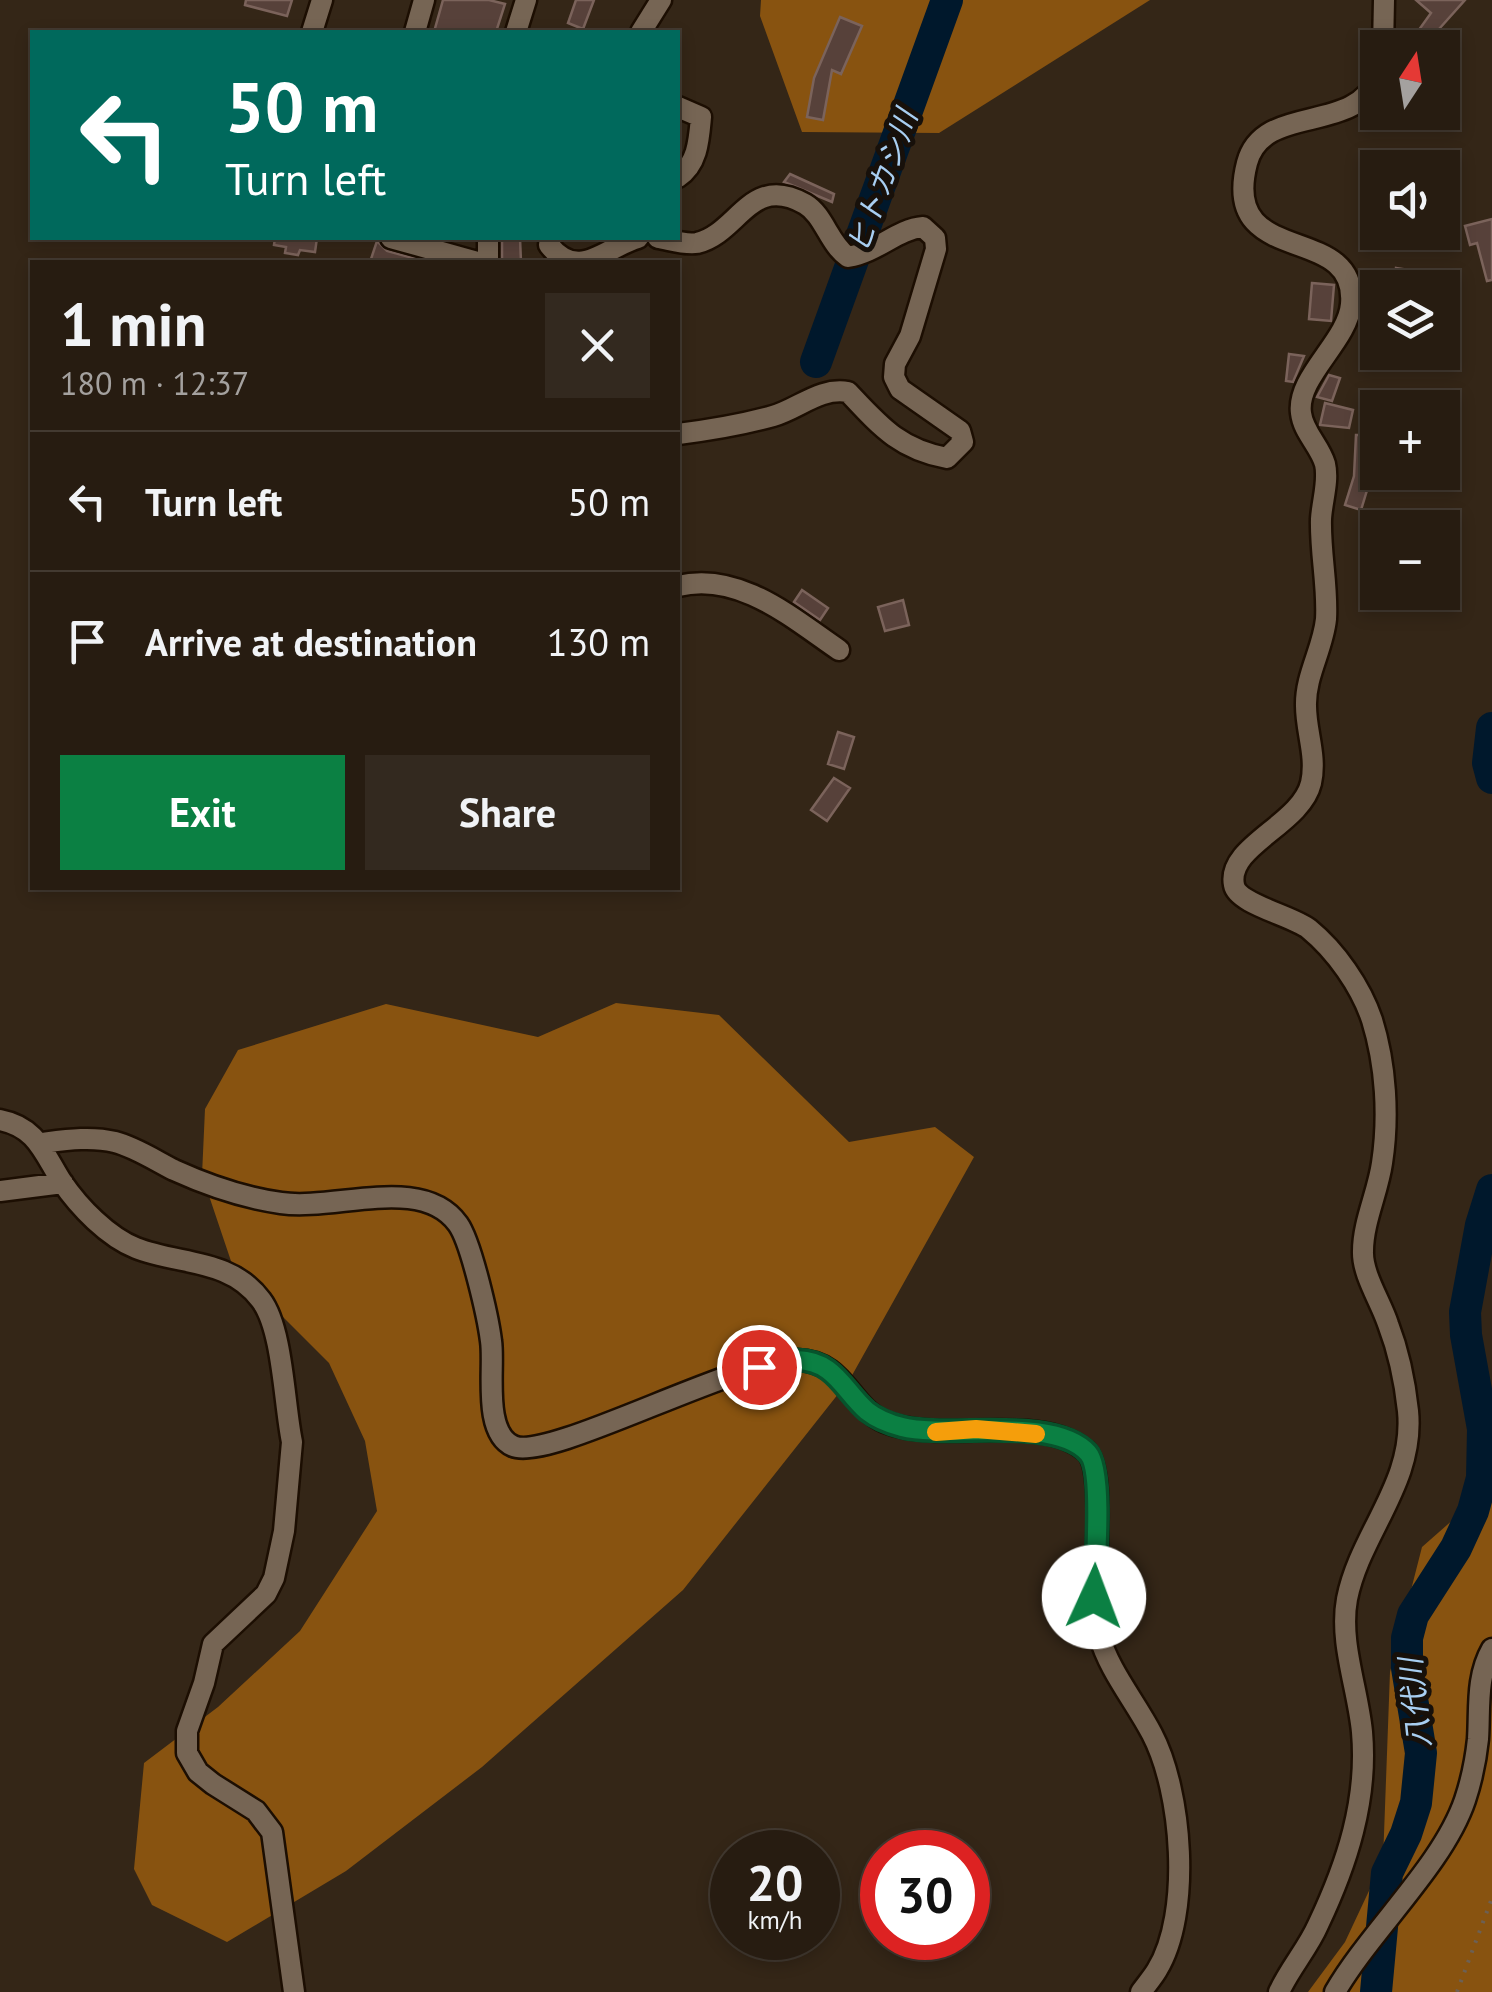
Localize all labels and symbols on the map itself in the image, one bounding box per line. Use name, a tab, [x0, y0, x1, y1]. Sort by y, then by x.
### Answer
north arrow	[1360, 30, 1460, 130]
water label: ヒトカシ川	[837, 101, 926, 258]
pin	[717, 1325, 802, 1410]
position arrow	[1042, 1545, 1146, 1649]
water label: 八代川	[1390, 1653, 1438, 1750]
speed limit sign: 30	[860, 1830, 990, 1960]

